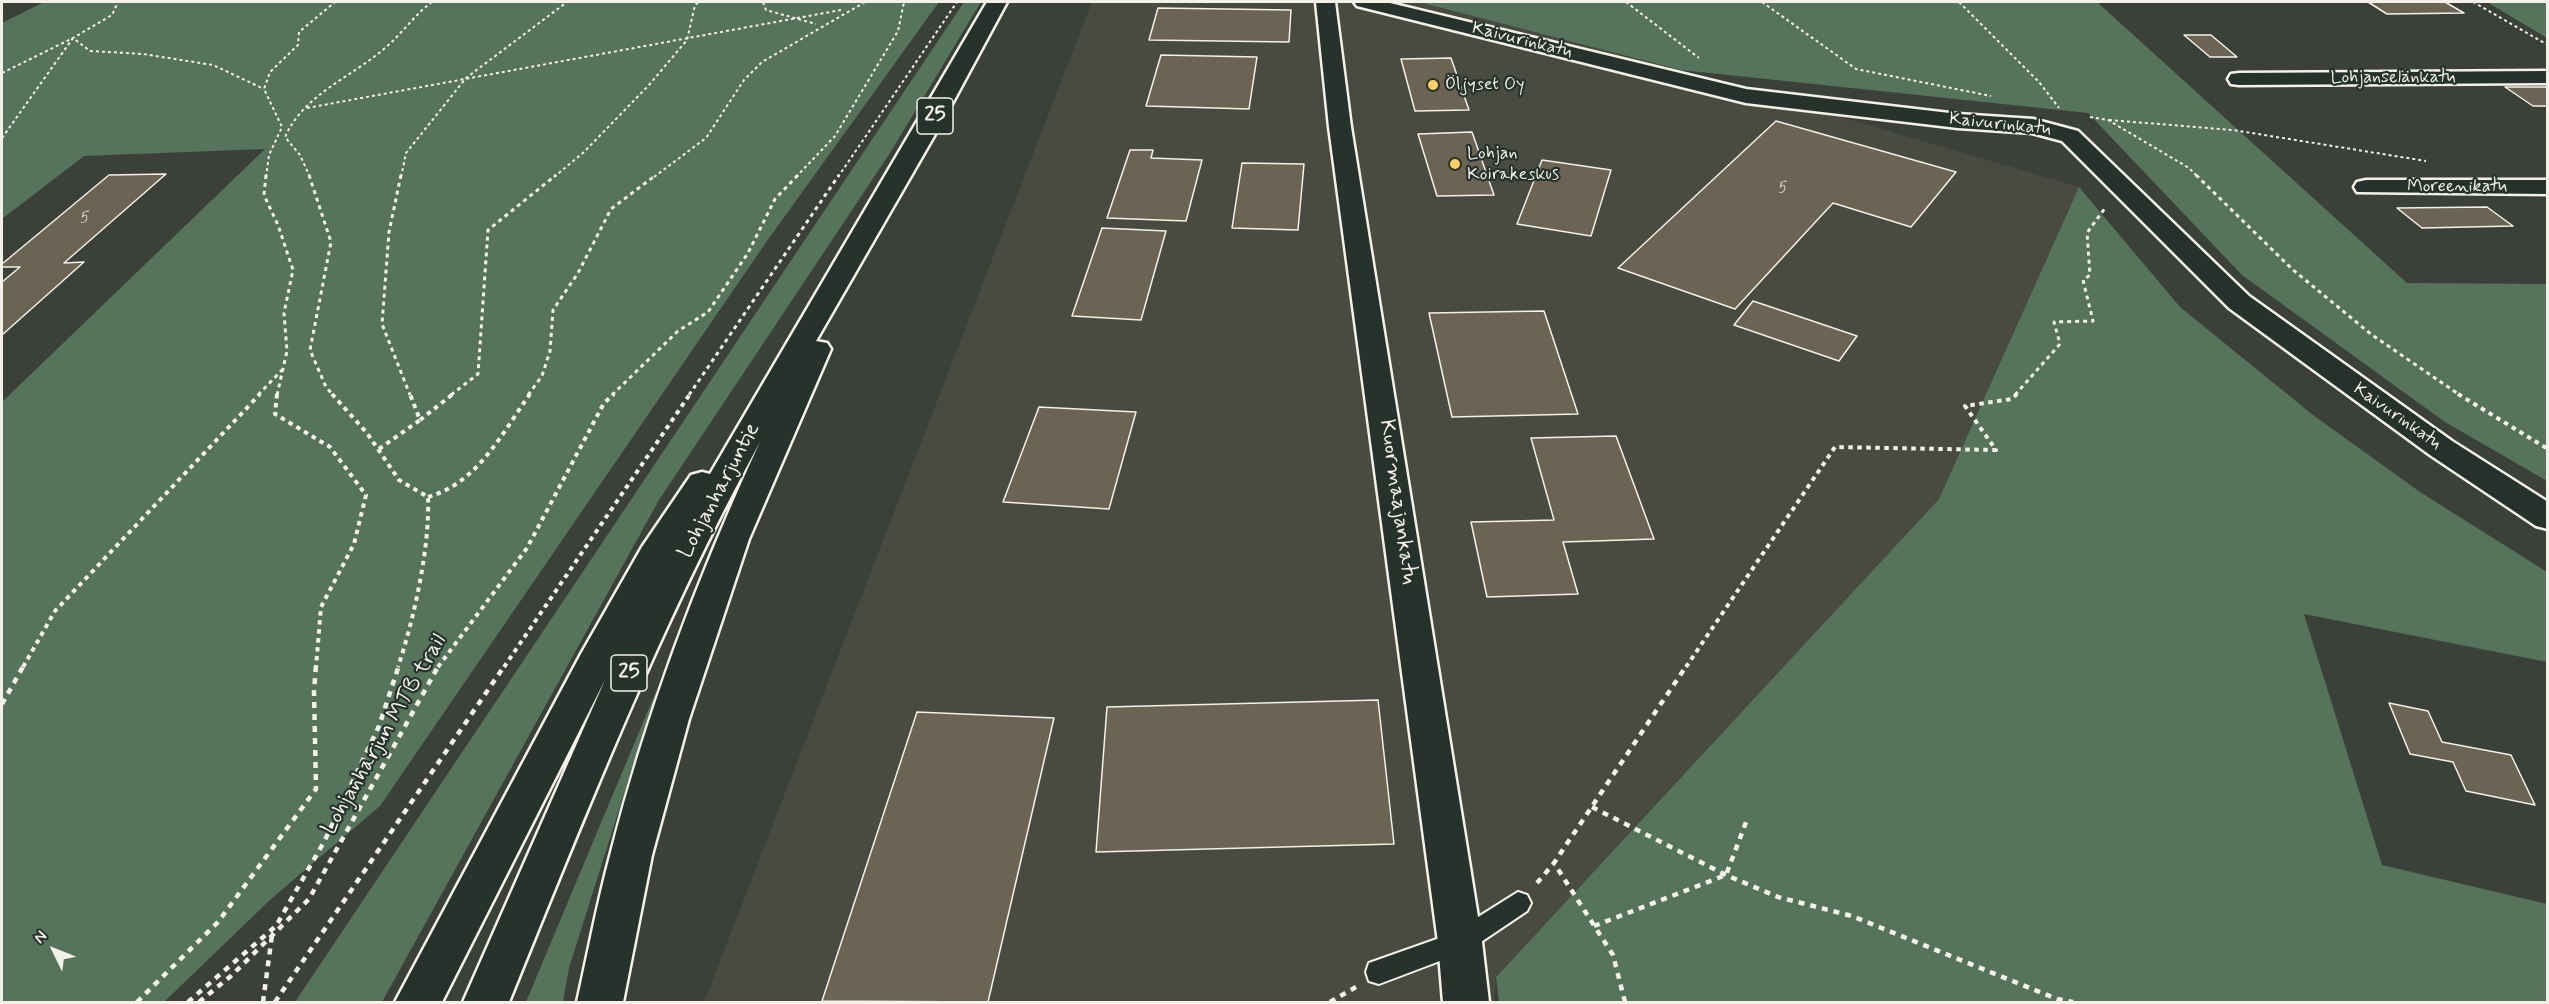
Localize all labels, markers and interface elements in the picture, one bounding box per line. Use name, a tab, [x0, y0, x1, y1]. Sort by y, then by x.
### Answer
street label: Kaivurinkatu	[1470, 18, 1574, 64]
street label: Lohjanselänkatu	[2330, 67, 2456, 89]
place label: Öljyset Oy	[1445, 74, 1525, 96]
marker: Öljyset Oy	[1426, 78, 1440, 92]
road number: 25	[917, 98, 953, 134]
street label: Kaivurinkatu	[1948, 109, 2052, 141]
place label: Lohjan Koirakeskus	[1467, 143, 1559, 186]
marker: Lohjan Koirakeskus	[1448, 157, 1462, 171]
street label: Moreenikatu	[2407, 176, 2507, 198]
house number: 5	[1778, 179, 1788, 199]
house number: 5	[80, 209, 90, 229]
street label: Kaivurinkatu	[2349, 379, 2445, 455]
street label: Kuormaajankatu	[1372, 418, 1422, 586]
street label: Lohjanharjuntie	[673, 419, 767, 563]
street label: Lohjanharjun MTB trail	[317, 630, 453, 840]
road number: 25	[611, 655, 647, 691]
north arrow	[24, 920, 84, 980]
text: N	[29, 926, 52, 948]

